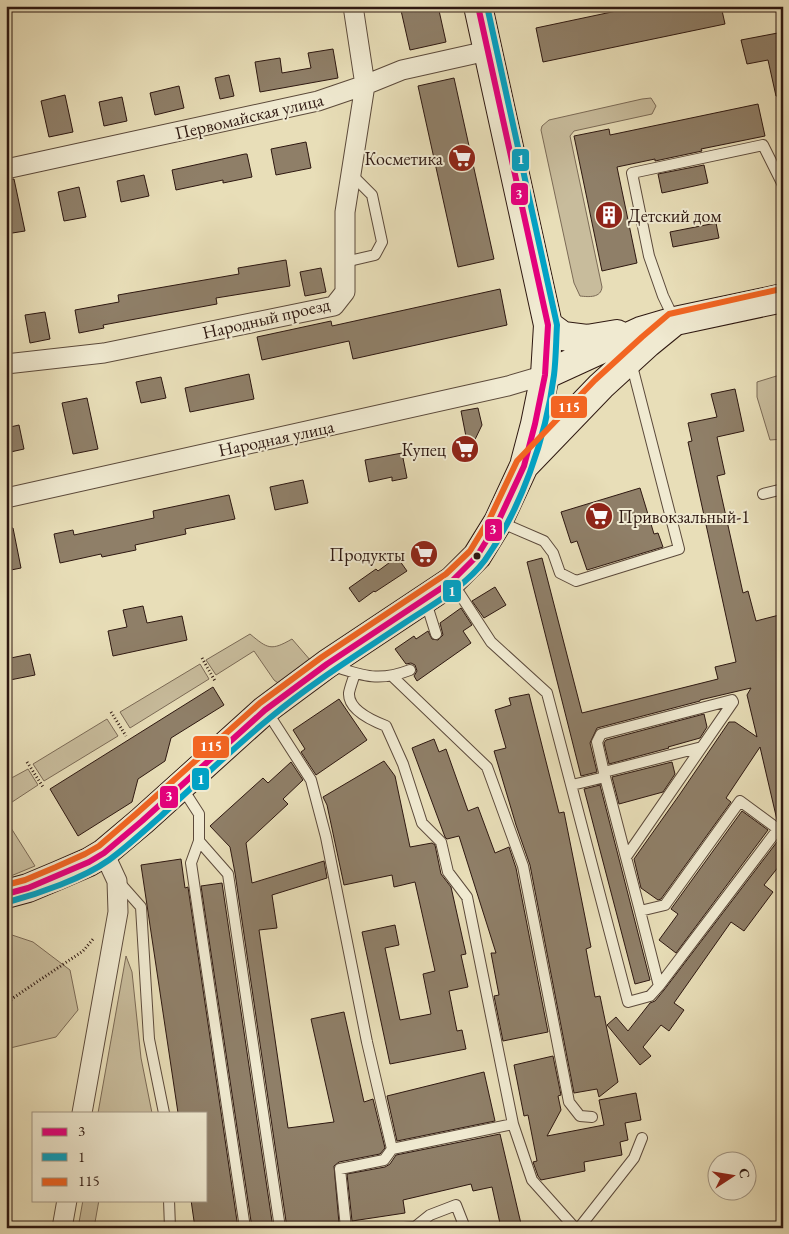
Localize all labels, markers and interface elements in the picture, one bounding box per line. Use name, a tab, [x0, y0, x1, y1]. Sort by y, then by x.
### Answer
street label: Первомайская улица	[172, 88, 326, 144]
supermarket icon: Косметика	[447, 143, 477, 173]
place label: Косметика	[365, 147, 444, 170]
line badge: 1	[511, 148, 530, 172]
text: 1	[517, 150, 525, 168]
line badge: 3	[510, 182, 529, 206]
text: 3	[515, 185, 523, 203]
building icon: Детский дом	[594, 200, 624, 230]
place label: Детский дом	[628, 204, 722, 227]
street label: Народный проезд	[200, 292, 332, 344]
line badge: 115	[550, 395, 588, 419]
text: 115	[558, 398, 580, 416]
street label: Народная улица	[216, 414, 337, 462]
supermarket icon: Купец	[450, 434, 480, 464]
place label: Купец	[402, 438, 447, 461]
supermarket icon: Привокзальный-1	[584, 501, 614, 531]
place label: Привокзальный-1	[618, 505, 750, 528]
line badge: 3	[484, 518, 503, 542]
text: 3	[489, 520, 497, 538]
supermarket icon: Продукты	[409, 539, 439, 569]
place label: Продукты	[329, 543, 405, 566]
unlabelled marker	[472, 551, 482, 561]
line badge: 1	[442, 579, 462, 603]
text: 1	[448, 582, 456, 600]
line badge: 115	[192, 735, 230, 759]
text: 115	[200, 737, 222, 755]
line badge: 1	[191, 767, 210, 791]
text: 1	[197, 770, 205, 788]
line badge: 3	[159, 785, 179, 809]
text: 3	[165, 787, 173, 805]
legend	[32, 1112, 208, 1202]
text: 3	[78, 1121, 85, 1140]
text: 1	[78, 1147, 85, 1166]
north arrow	[706, 1152, 756, 1202]
text: С	[735, 1167, 755, 1180]
text: 115	[78, 1171, 100, 1190]

